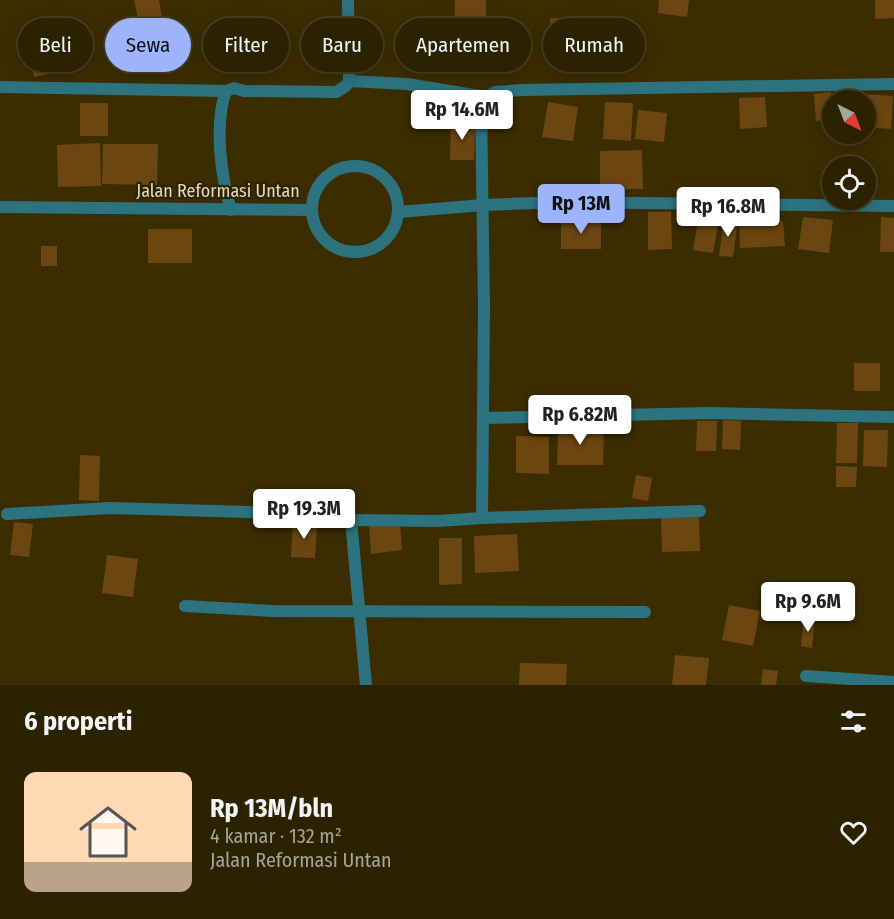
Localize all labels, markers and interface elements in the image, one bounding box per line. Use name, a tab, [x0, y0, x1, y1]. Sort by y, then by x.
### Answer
chip: Beli	[18, 18, 93, 72]
chip: Sewa	[105, 18, 191, 72]
chip: Filter	[203, 18, 289, 72]
chip: Baru	[301, 18, 383, 72]
chip: Apartemen	[395, 18, 531, 72]
chip: Rumah	[543, 18, 645, 72]
pin: Rp 14.6M	[400, 90, 524, 141]
north arrow	[822, 90, 876, 144]
map controls	[822, 90, 876, 210]
text: Rp 14.6M	[425, 97, 499, 121]
button: locate	[822, 156, 876, 210]
street label: Jalan Reformasi Untan	[136, 180, 300, 202]
pin: Rp 13M	[532, 184, 630, 235]
pin: Rp 16.8M	[666, 187, 790, 238]
text: Rp 13M	[552, 191, 610, 215]
text: Rp 16.8M	[691, 194, 765, 218]
pin: Rp 6.82M	[518, 395, 642, 446]
text: Rp 6.82M	[542, 402, 618, 426]
pin: Rp 19.3M	[242, 489, 366, 540]
text: Rp 19.3M	[267, 496, 341, 520]
pin: Rp 9.6M	[753, 582, 863, 633]
text: Rp 9.6M	[775, 589, 841, 613]
icon: filters	[837, 705, 870, 738]
text: 6 properti	[24, 706, 133, 737]
text: Rp 13M/bln	[210, 793, 333, 824]
icon: home	[72, 796, 144, 868]
icon: heart	[837, 816, 870, 849]
text: 4 kamar · 132 m²	[210, 824, 342, 848]
text: Jalan Reformasi Untan	[210, 848, 392, 872]

